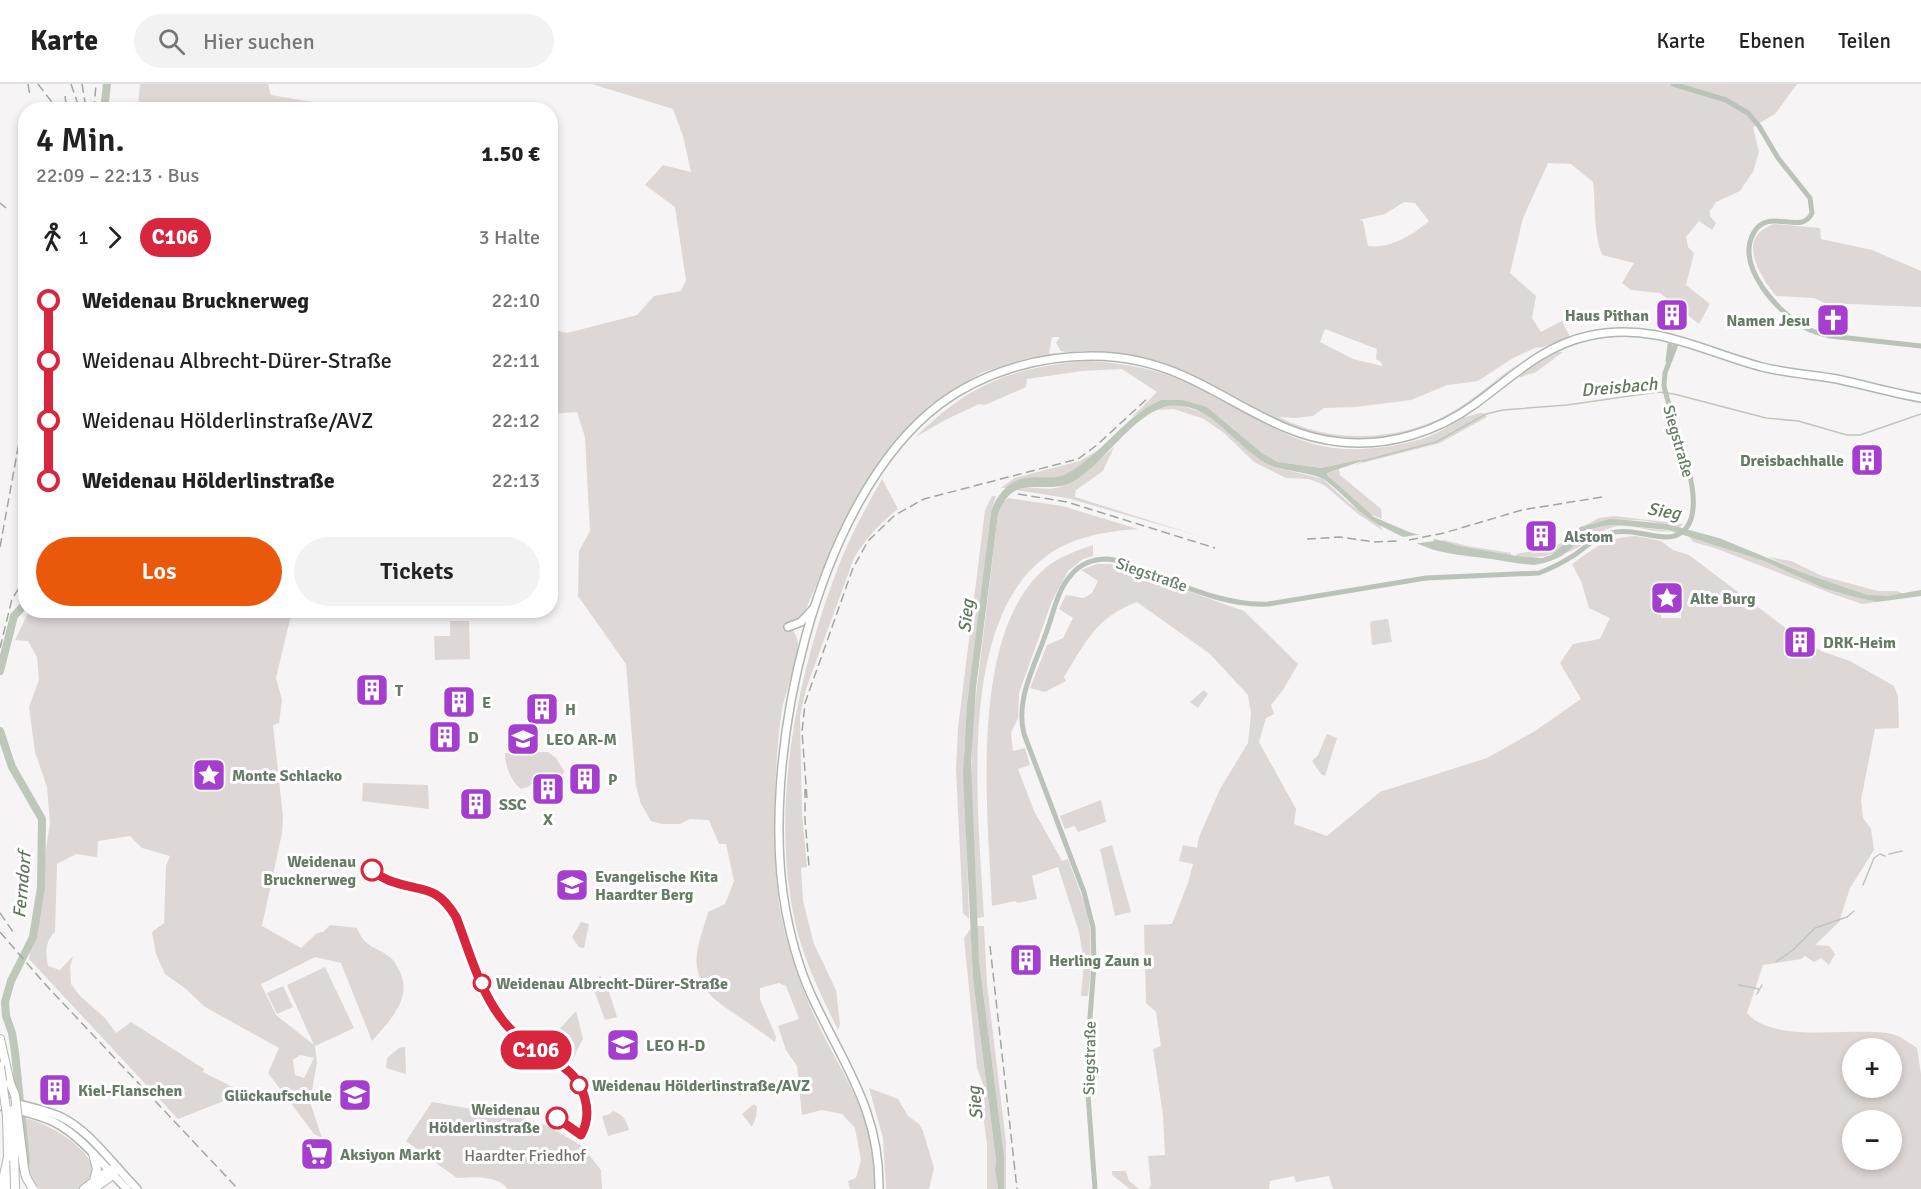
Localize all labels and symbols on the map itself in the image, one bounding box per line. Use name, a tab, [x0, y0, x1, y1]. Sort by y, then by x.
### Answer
building icon: Haus Pithan	[1654, 297, 1690, 333]
church icon: Namen Jesu	[1815, 302, 1851, 338]
place label: Haus Pithan	[1565, 306, 1649, 326]
place label: Namen Jesu	[1726, 311, 1810, 331]
water label: Dreisbach	[1580, 373, 1659, 401]
street label: Siegstraße	[1658, 403, 1698, 480]
building icon: Dreisbachhalle	[1849, 442, 1885, 478]
place label: Dreisbachhalle	[1740, 451, 1844, 471]
water label: Sieg	[1646, 498, 1684, 525]
building icon: Alstom	[1523, 518, 1559, 554]
place label: Alstom	[1564, 527, 1613, 547]
street label: Siegstraße	[1113, 553, 1190, 596]
place icon: Alte Burg	[1649, 580, 1685, 616]
place label: Alte Burg	[1690, 589, 1756, 609]
water label: Sieg	[953, 597, 979, 634]
building icon: DRK-Heim	[1782, 624, 1818, 660]
place label: DRK-Heim	[1823, 633, 1896, 653]
building icon: T	[354, 672, 390, 708]
place label: T	[395, 681, 404, 701]
building icon: E	[441, 684, 477, 720]
building icon: H	[524, 691, 560, 727]
place label: E	[482, 693, 491, 713]
place label: H	[565, 700, 576, 720]
building icon: D	[427, 719, 463, 755]
school or university icon: LEO AR-M	[505, 721, 541, 757]
place label: D	[468, 728, 479, 748]
place label: LEO AR-M	[546, 730, 617, 750]
place icon: Monte Schlacko	[191, 757, 227, 793]
building icon: P	[567, 761, 603, 797]
place label: Monte Schlacko	[232, 766, 342, 786]
place label: P	[608, 770, 617, 790]
building icon: X	[530, 771, 566, 807]
building icon: SSC	[458, 786, 494, 822]
place label: SSC	[499, 795, 527, 815]
place label: X	[543, 810, 553, 830]
water label: Ferndorf	[8, 847, 36, 919]
place label: Weidenau Brucknerweg	[263, 852, 356, 890]
marker: Weidenau Brucknerweg	[361, 859, 383, 881]
school or university icon: Evangelische Kita Haardter Berg	[554, 867, 590, 903]
place label: Evangelische Kita Haardter Berg	[595, 867, 718, 905]
building icon: Herling Zaun u	[1008, 942, 1044, 978]
place label: Herling Zaun u	[1049, 951, 1152, 971]
marker: Weidenau Albrecht-Dürer-Straße	[473, 974, 491, 992]
place label: Weidenau Albrecht-Dürer-Straße	[496, 974, 728, 994]
street label: Siegstraße	[1079, 1021, 1101, 1095]
school or university icon: LEO H-D	[605, 1027, 641, 1063]
line badge: C106	[494, 1030, 578, 1070]
place label: LEO H-D	[646, 1036, 706, 1056]
building icon: Kiel-Flanschen	[37, 1072, 73, 1108]
marker: Weidenau Hölderlinstraße/AVZ	[570, 1076, 588, 1094]
place label: Weidenau Hölderlinstraße/AVZ	[592, 1076, 810, 1096]
school or university icon: Glückaufschule	[337, 1077, 373, 1113]
place label: Kiel-Flanschen	[78, 1081, 182, 1101]
water label: Sieg	[962, 1084, 988, 1121]
place label: Glückaufschule	[224, 1086, 332, 1106]
place label: Weidenau Hölderlinstraße	[429, 1100, 540, 1138]
marker: Weidenau Hölderlinstraße	[546, 1107, 568, 1129]
supermarket icon: Aksiyon Markt	[299, 1136, 335, 1172]
place label: Aksiyon Markt	[340, 1145, 441, 1165]
park label: Haardter Friedhof	[464, 1146, 586, 1166]

